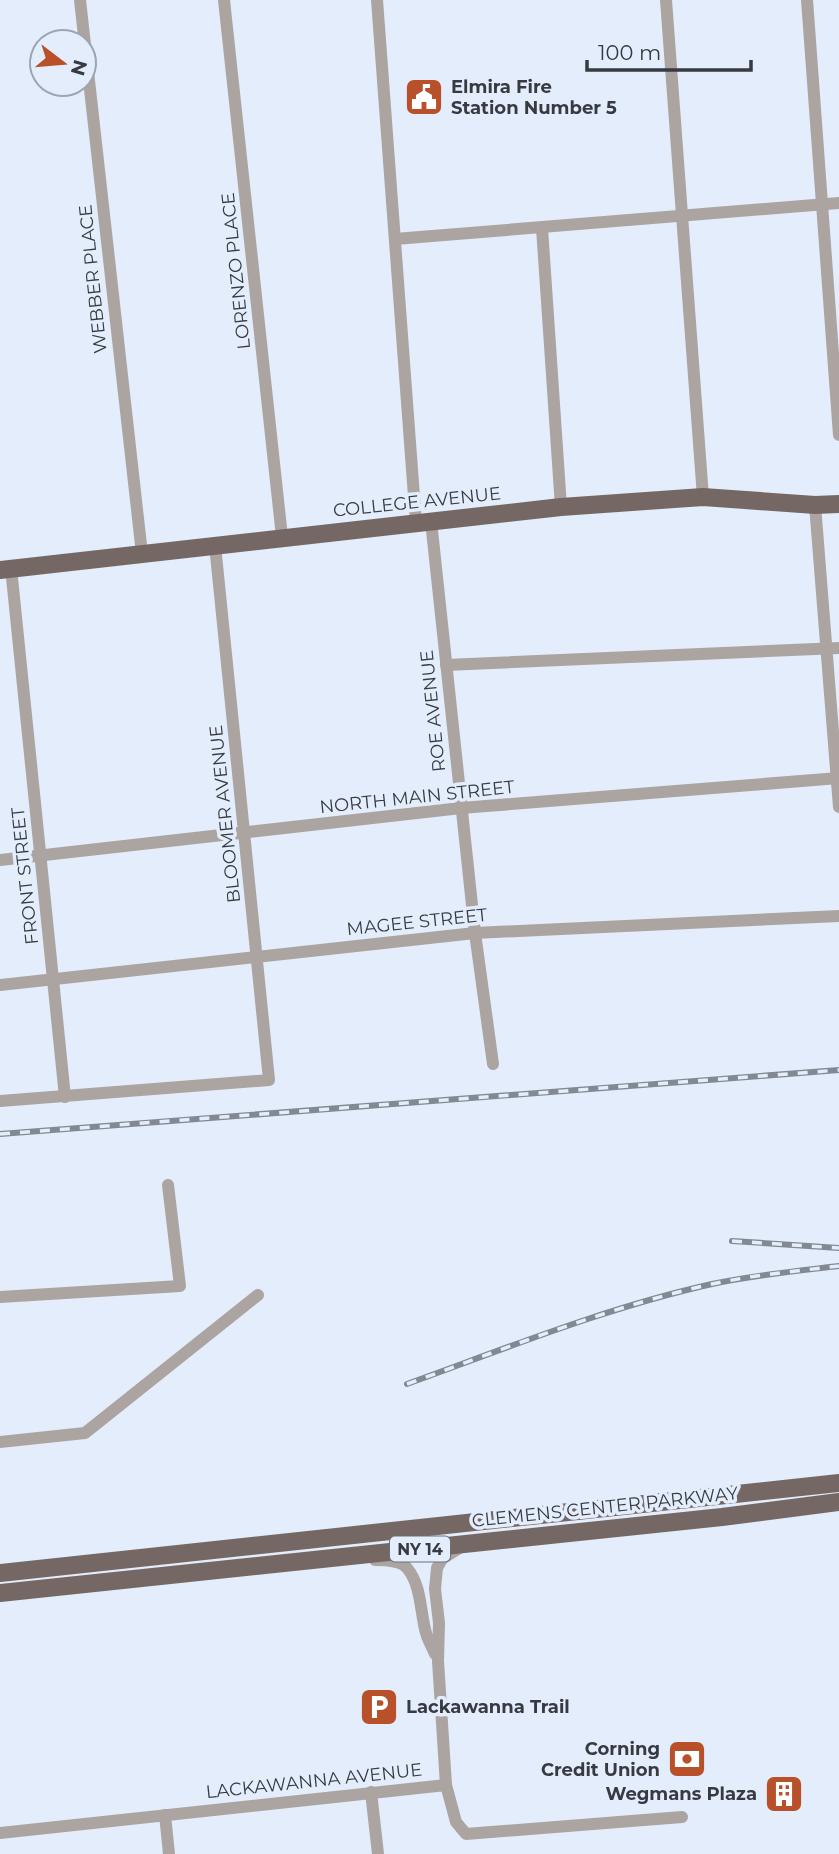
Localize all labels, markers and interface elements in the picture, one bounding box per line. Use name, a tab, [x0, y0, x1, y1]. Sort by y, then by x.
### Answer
north arrow	[28, 28, 98, 98]
scale bar	[587, 28, 752, 72]
text: 100 m	[598, 40, 661, 65]
text: N	[66, 57, 92, 78]
public building icon: Elmira Fire Station Number 5	[403, 76, 445, 118]
place label: Elmira Fire Station Number 5	[451, 76, 617, 119]
street label: LORENZO PLACE	[217, 192, 255, 350]
street label: WEBBER PLACE	[74, 203, 112, 355]
street label: COLLEGE AVENUE	[332, 482, 502, 522]
street label: ROE AVENUE	[416, 649, 450, 773]
street label: BLOOMER AVENUE	[205, 724, 245, 904]
street label: NORTH MAIN STREET	[318, 776, 516, 818]
street label: FRONT STREET	[7, 806, 43, 946]
street label: MAGEE STREET	[346, 904, 489, 940]
street label: CLEMENS CENTER PARKWAY	[471, 1482, 740, 1532]
road number: NY 14	[390, 1536, 450, 1562]
parking icon: Lackawanna Trail	[358, 1686, 400, 1728]
place label: Lackawanna Trail	[406, 1696, 570, 1718]
place label: Corning Credit Union	[541, 1738, 660, 1781]
bank icon: Corning Credit Union	[666, 1738, 708, 1780]
street label: LACKAWANNA AVENUE	[205, 1759, 423, 1803]
building icon: Wegmans Plaza	[763, 1773, 805, 1815]
place label: Wegmans Plaza	[605, 1783, 757, 1805]

